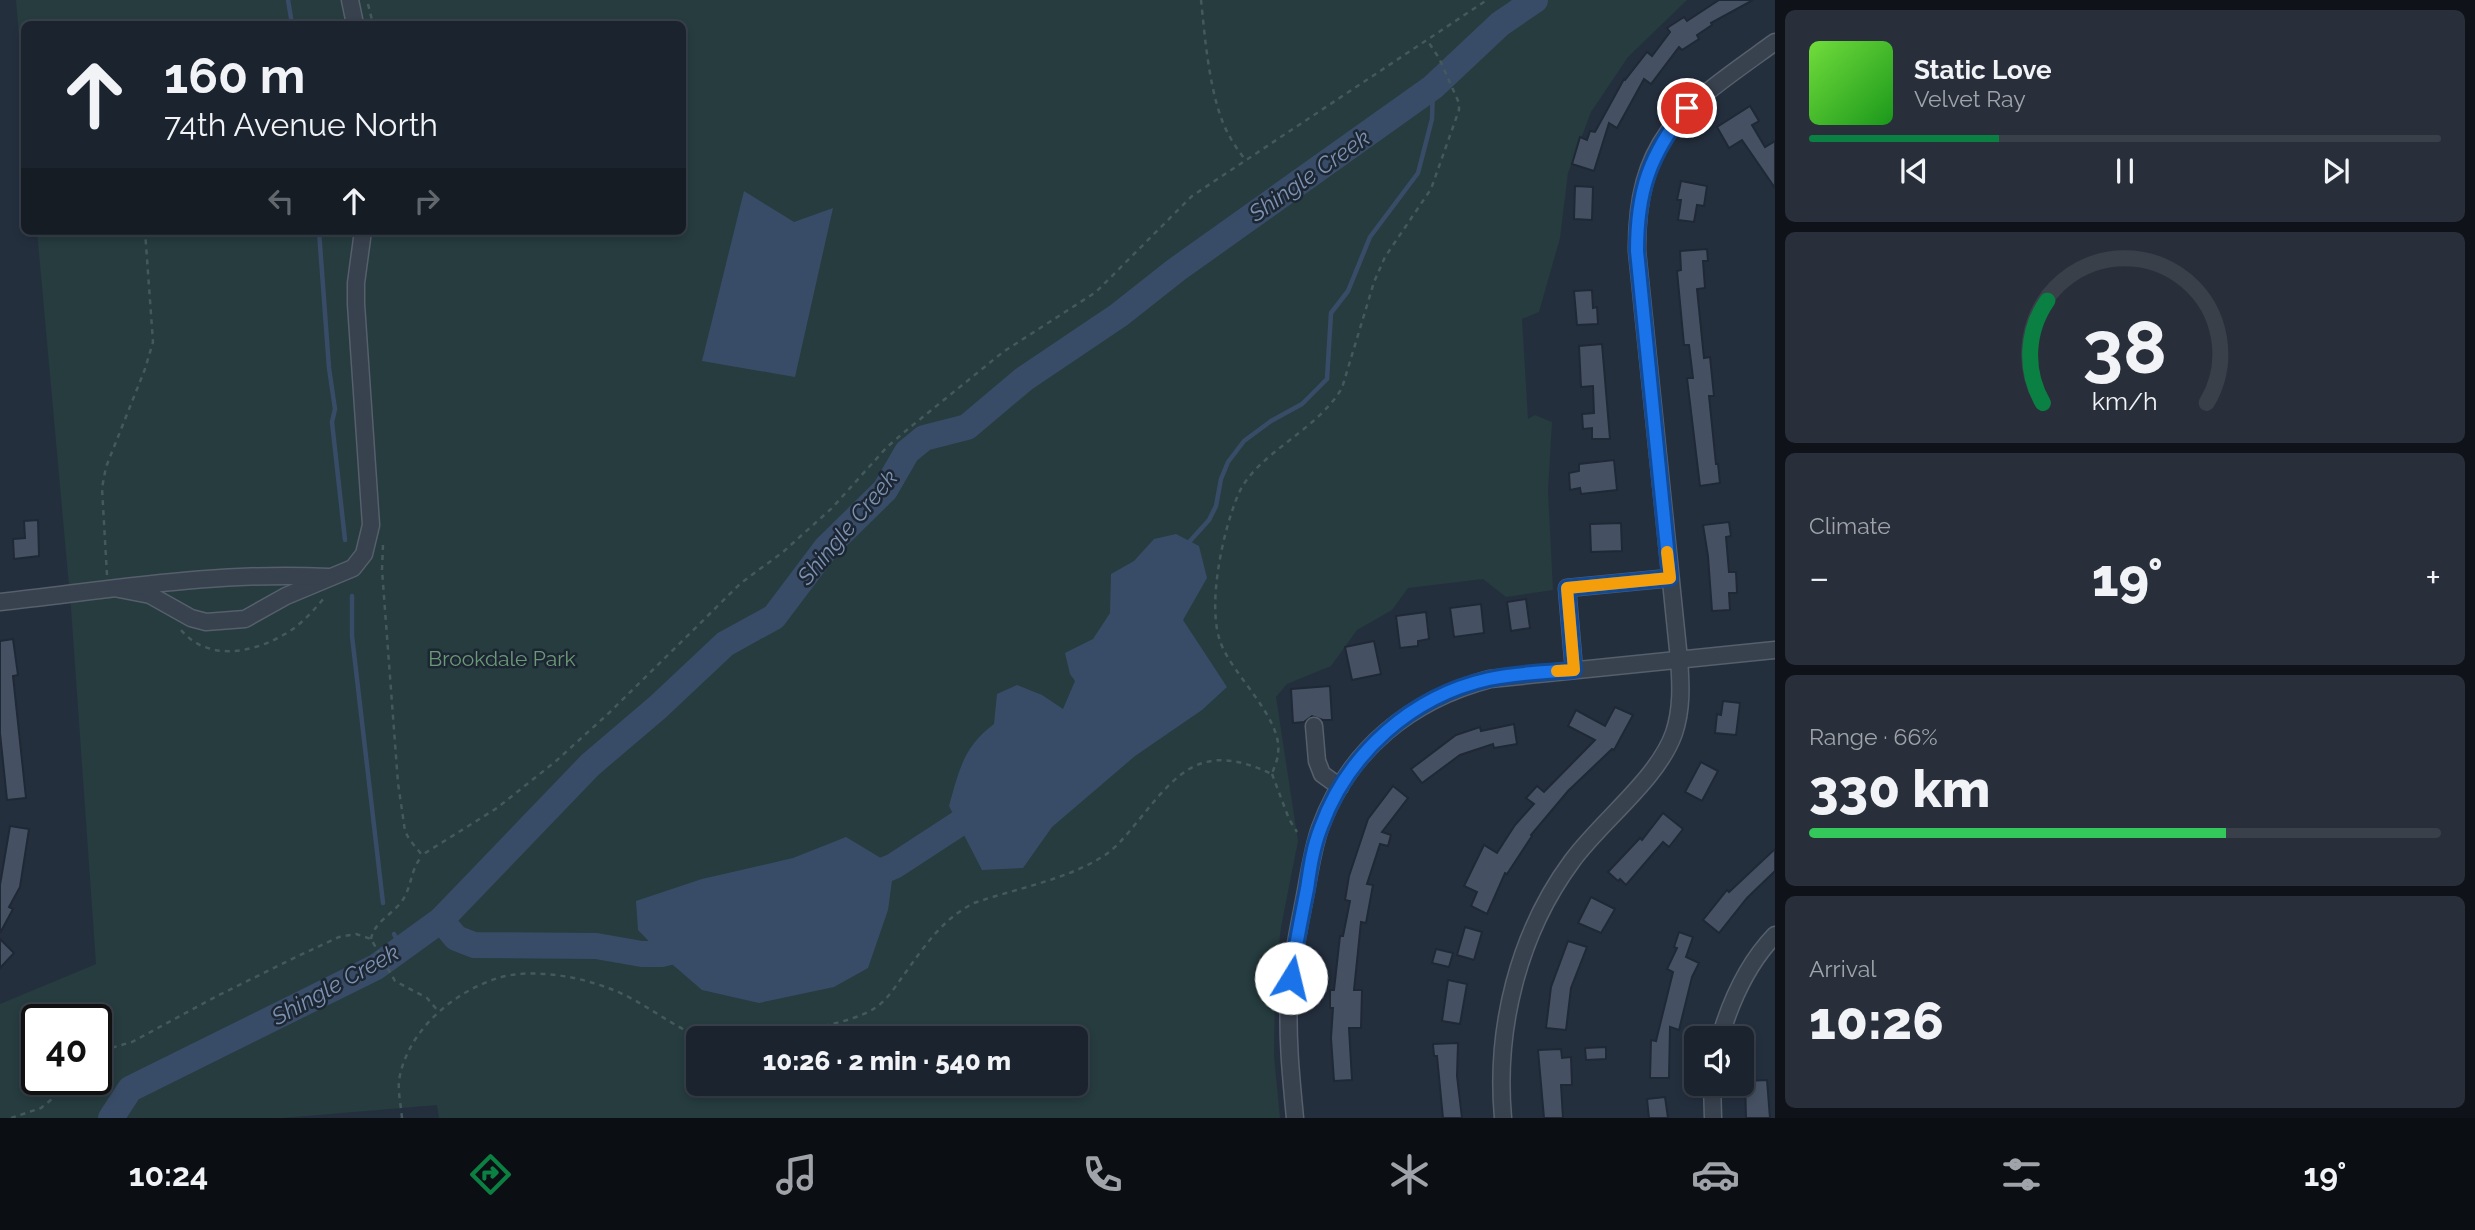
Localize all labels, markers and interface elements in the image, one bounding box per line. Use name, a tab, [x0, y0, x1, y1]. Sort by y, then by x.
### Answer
text: 160 m	[164, 47, 305, 104]
icon: ahead	[49, 49, 140, 140]
text: Static Love	[1914, 55, 2052, 85]
pin	[1657, 78, 1717, 138]
text: Velvet Ray	[1914, 85, 2026, 112]
icon: arrive	[1668, 89, 1706, 127]
text: 74th Avenue North	[164, 106, 438, 143]
water label: Shingle Creek	[1243, 123, 1375, 227]
icon: previous	[1895, 152, 1933, 190]
icon: pause	[2106, 152, 2144, 190]
icon: next	[2317, 152, 2355, 190]
icon: left	[262, 182, 300, 220]
icon: ahead	[335, 182, 373, 220]
icon: right	[408, 182, 446, 220]
text: 38	[2083, 306, 2167, 391]
text: km/h	[2092, 386, 2158, 416]
water label: Shingle Creek	[791, 464, 903, 591]
text: Climate	[1809, 512, 1891, 539]
text: 19°	[2092, 547, 2163, 608]
text: −	[1809, 555, 1829, 600]
text: +	[2425, 555, 2441, 600]
park label: Brookdale Park	[428, 646, 576, 671]
text: Range · 66%	[1809, 723, 1938, 750]
text: 330 km	[1809, 758, 1990, 819]
water label: Shingle Creek	[266, 938, 403, 1031]
position arrow	[1254, 941, 1328, 1015]
text: Arrival	[1809, 955, 1876, 982]
text: 10:26	[1809, 990, 1944, 1051]
speed limit sign: 40	[21, 1004, 112, 1095]
map controls	[1684, 1026, 1754, 1096]
button: sound	[1684, 1026, 1754, 1096]
text: 10:26 · 2 min · 540 m	[763, 1046, 1011, 1076]
icon: directions	[466, 1150, 515, 1199]
icon: music	[772, 1150, 821, 1199]
icon: phone	[1078, 1150, 1127, 1199]
icon: climate	[1385, 1150, 1434, 1199]
icon: car	[1691, 1150, 1740, 1199]
icon: filters	[1997, 1150, 2046, 1199]
text: 10:24	[129, 1156, 208, 1193]
text: 19°	[2303, 1156, 2346, 1193]

